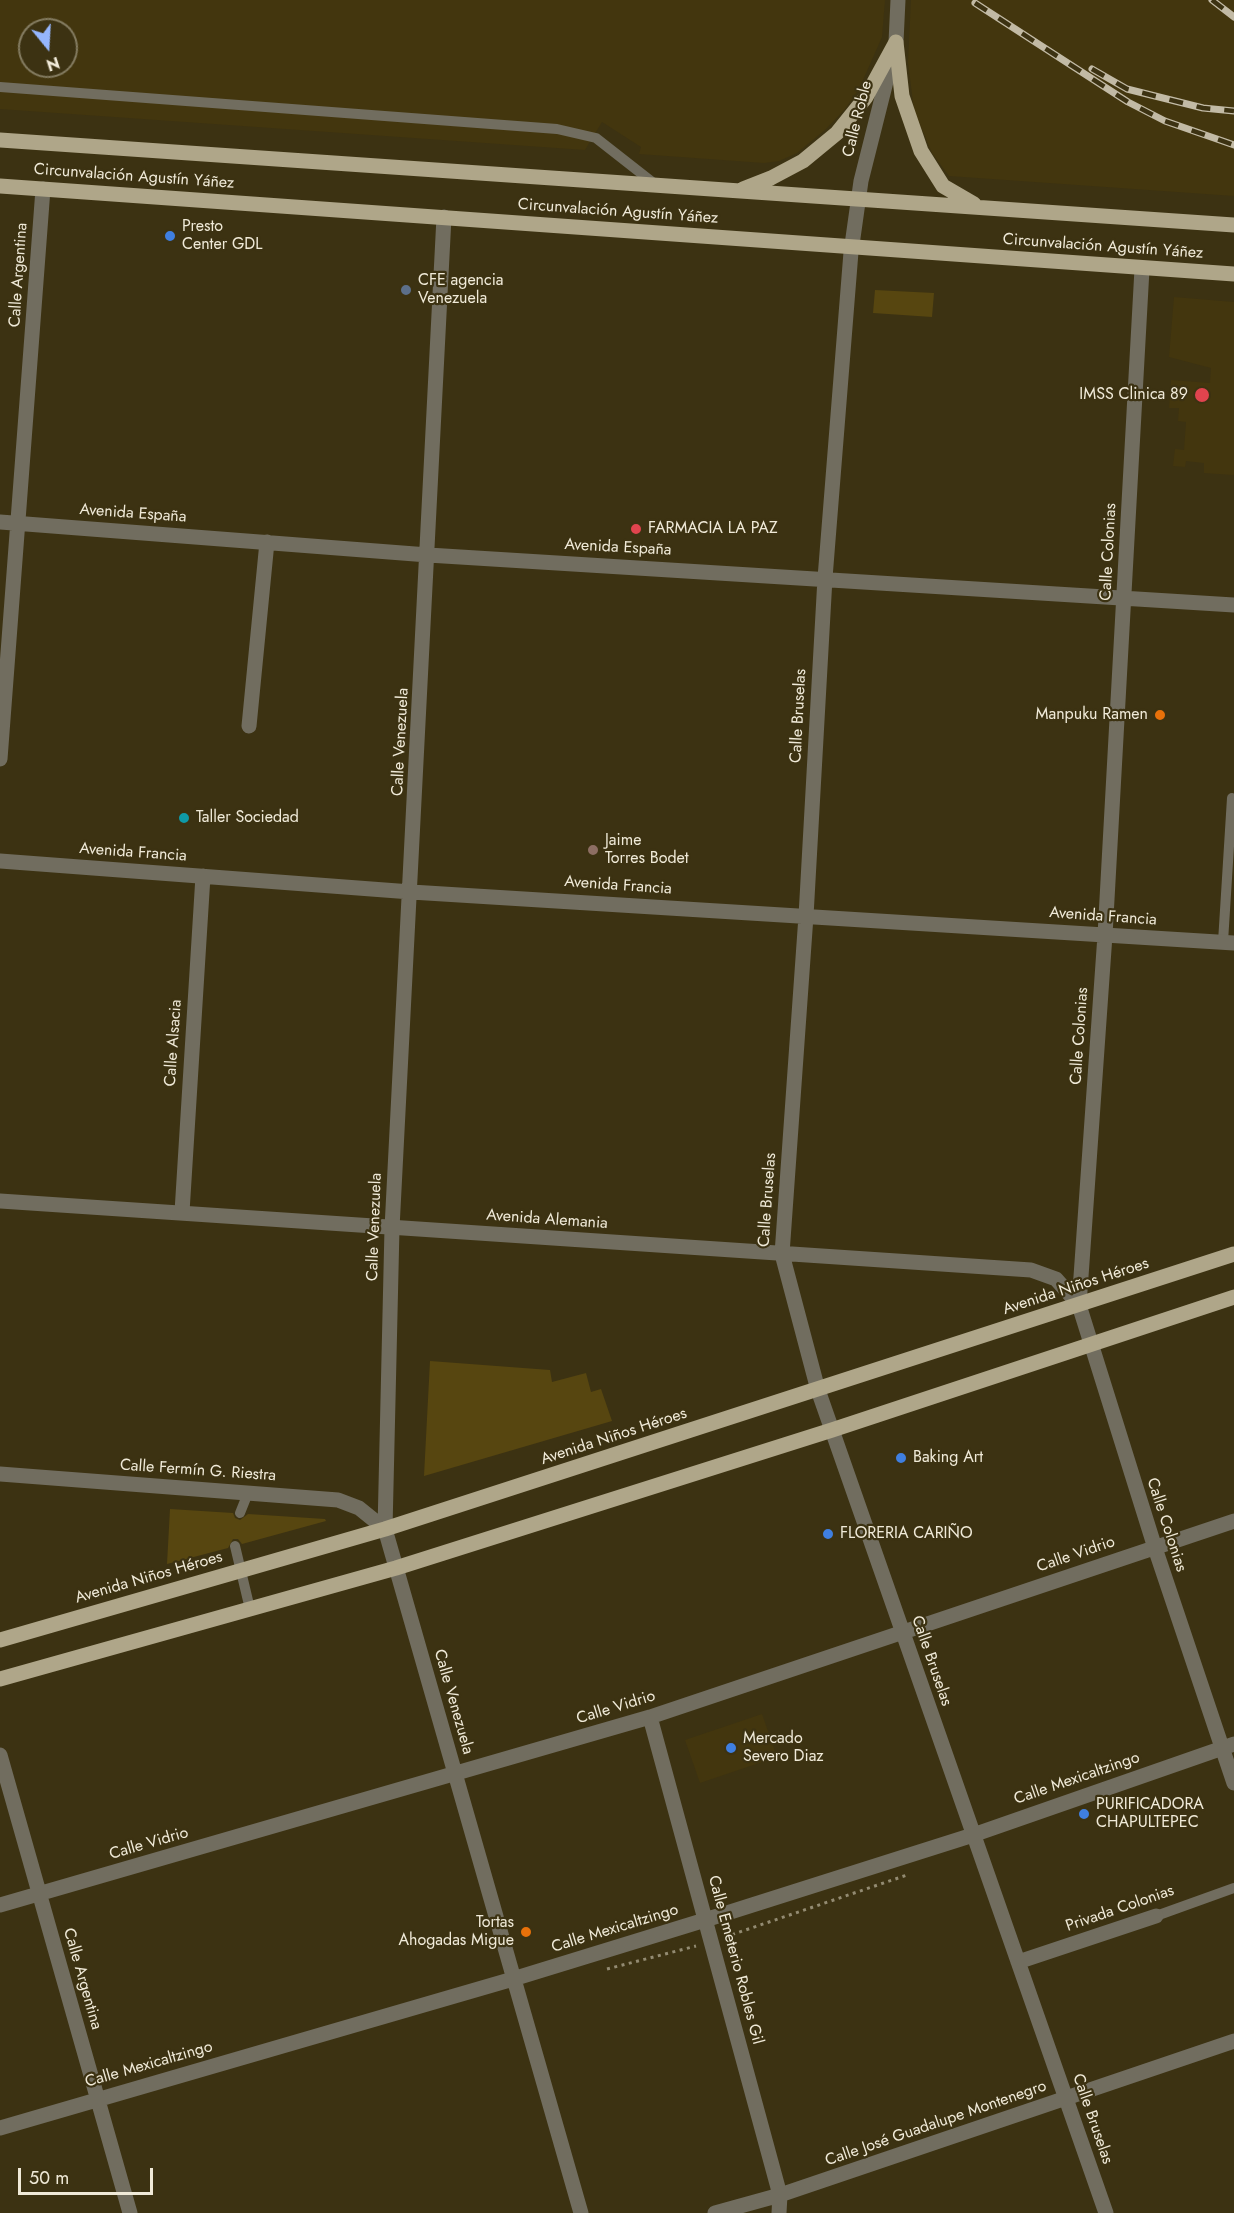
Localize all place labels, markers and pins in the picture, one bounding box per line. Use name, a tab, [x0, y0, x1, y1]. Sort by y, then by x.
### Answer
place label: Presto Center GDL	[182, 217, 262, 255]
marker: Presto Center GDL	[163, 229, 177, 243]
place label: CFE agencia Venezuela	[418, 271, 504, 309]
marker: CFE agencia Venezuela	[399, 283, 413, 297]
place label: IMSS Clinica 89	[1079, 385, 1188, 405]
marker: IMSS Clinica 89	[1193, 386, 1211, 404]
place label: FARMACIA LA PAZ	[648, 519, 778, 539]
marker: FARMACIA LA PAZ	[629, 522, 643, 536]
place label: Manpuku Ramen	[1036, 705, 1148, 725]
marker: Manpuku Ramen	[1153, 708, 1167, 722]
place label: Taller Sociedad	[196, 808, 299, 828]
marker: Taller Sociedad	[177, 811, 191, 825]
place label: Jaime Torres Bodet	[605, 831, 689, 869]
marker: Jaime Torres Bodet	[586, 843, 600, 857]
place label: Baking Art	[913, 1448, 983, 1468]
marker: Baking Art	[894, 1451, 908, 1465]
place label: FLORERIA CARIÑO	[840, 1524, 973, 1544]
marker: FLORERIA CARIÑO	[821, 1527, 835, 1541]
place label: Mercado Severo Diaz	[743, 1729, 824, 1767]
marker: Mercado Severo Diaz	[724, 1741, 738, 1755]
place label: PURIFICADORA CHAPULTEPEC	[1096, 1795, 1204, 1833]
marker: PURIFICADORA CHAPULTEPEC	[1077, 1807, 1091, 1821]
place label: Tortas Ahogadas Migue	[399, 1913, 514, 1951]
marker: Tortas Ahogadas Migue	[519, 1925, 533, 1939]

